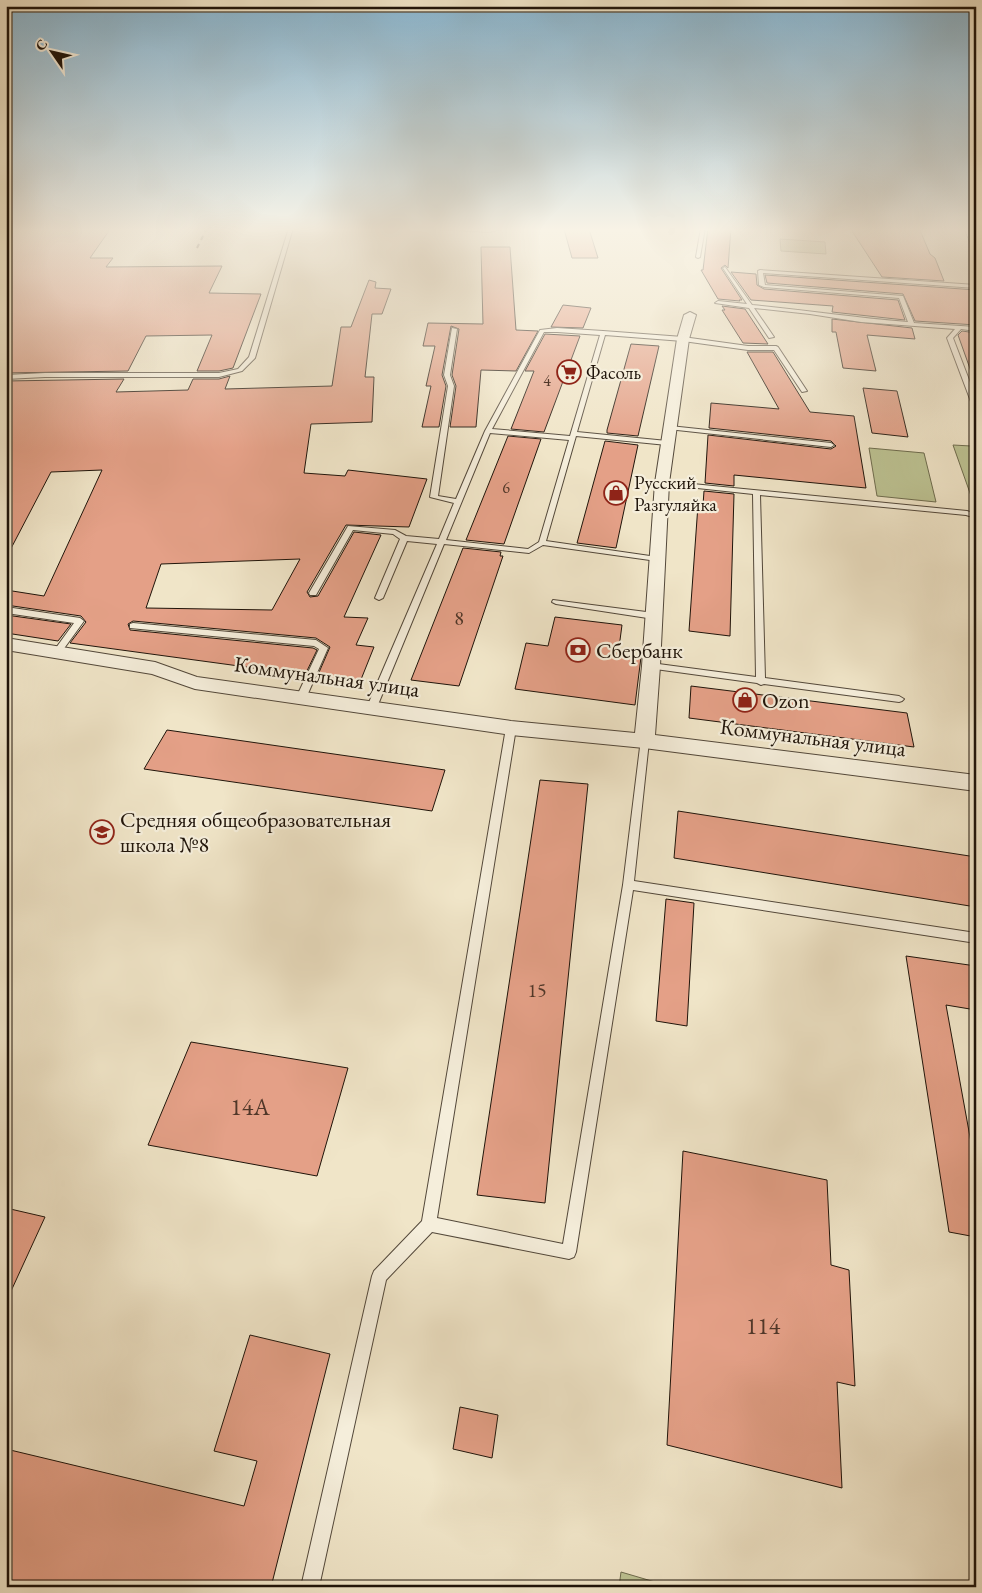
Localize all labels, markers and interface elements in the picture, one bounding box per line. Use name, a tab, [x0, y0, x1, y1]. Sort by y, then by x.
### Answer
north arrow	[28, 28, 78, 78]
text: С	[31, 36, 51, 54]
supermarket icon: Фасоль	[556, 359, 582, 385]
place label: Фасоль	[586, 360, 642, 385]
house number: 4	[543, 370, 551, 391]
place label: Русский Разгуляйка	[634, 470, 717, 517]
house number: 6	[502, 477, 510, 498]
shop icon: Русский Разгуляйка	[603, 480, 629, 506]
house number: 8	[454, 605, 464, 631]
place label: Сбербанк	[596, 636, 683, 665]
bank icon: Сбербанк	[565, 637, 591, 663]
street label: Коммунальная улица	[232, 649, 422, 704]
place label: Ozon	[762, 686, 810, 715]
shop icon: Ozon	[732, 687, 758, 713]
street label: Коммунальная улица	[718, 712, 908, 763]
place label: Средняя общеобразовательная школа №8	[120, 805, 391, 859]
school or university icon: Средняя общеобразовательная школа №8	[89, 819, 115, 845]
house number: 15	[527, 977, 547, 1003]
house number: 14А	[230, 1091, 270, 1122]
house number: 114	[746, 1310, 781, 1341]

